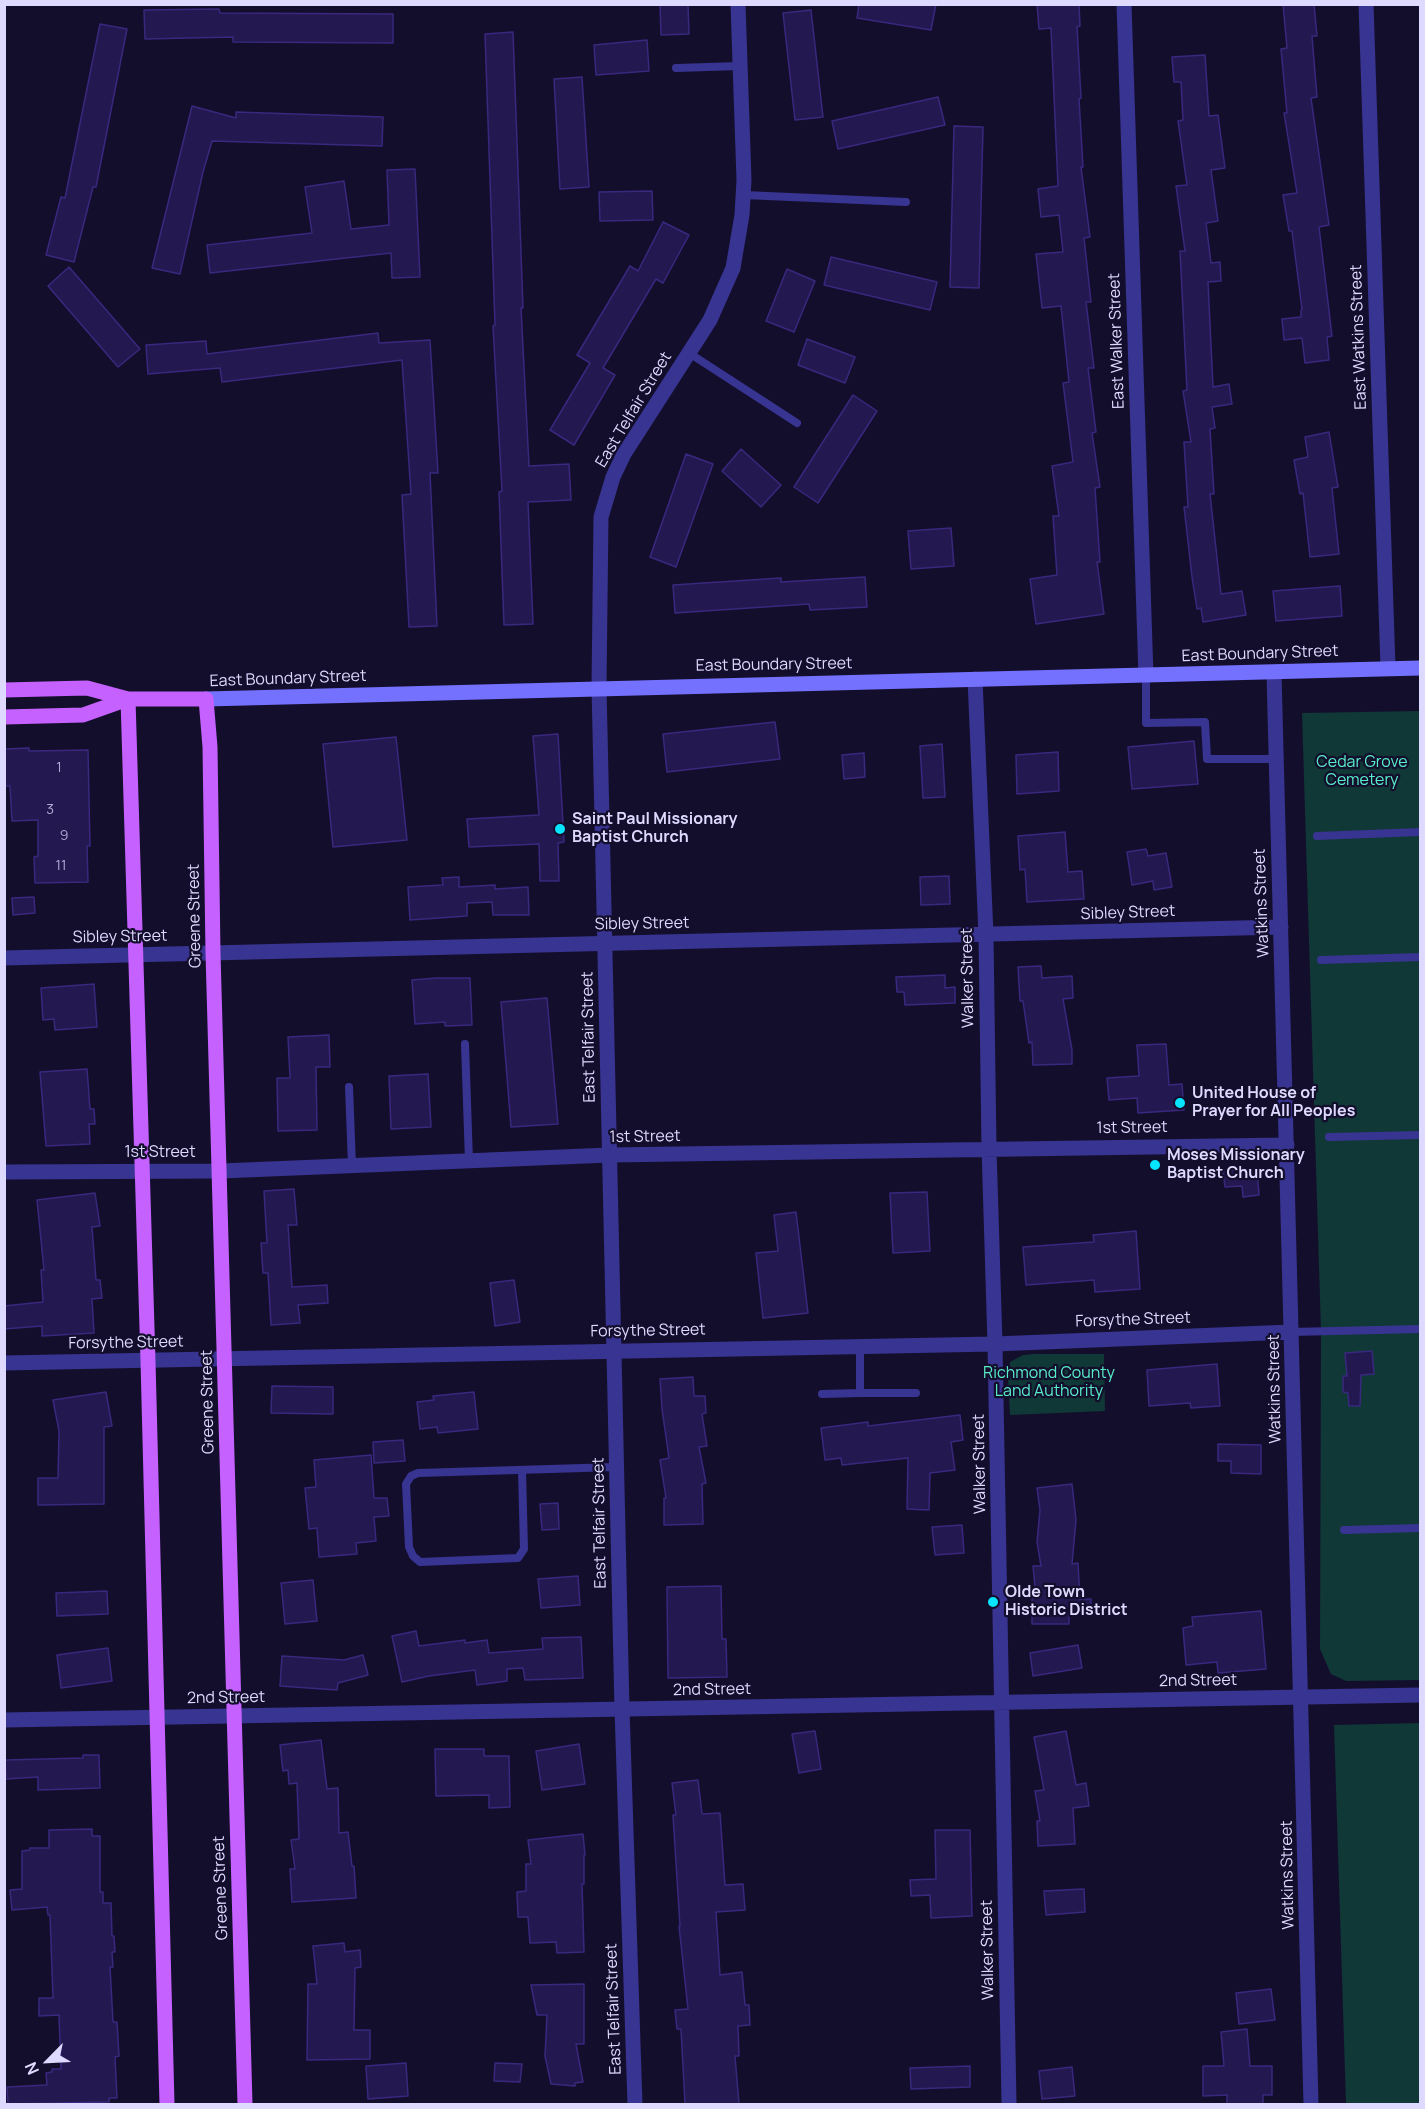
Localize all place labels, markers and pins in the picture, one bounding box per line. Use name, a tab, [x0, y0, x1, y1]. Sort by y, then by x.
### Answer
place label: Saint Paul Missionary Baptist Church	[572, 810, 737, 848]
marker: Saint Paul Missionary Baptist Church	[553, 822, 567, 836]
place label: United House of Prayer for All Peoples	[1192, 1084, 1355, 1122]
marker: United House of Prayer for All Peoples	[1173, 1096, 1187, 1110]
place label: Moses Missionary Baptist Church	[1167, 1146, 1305, 1184]
marker: Moses Missionary Baptist Church	[1148, 1158, 1162, 1172]
place label: Olde Town Historic District	[1005, 1583, 1128, 1621]
marker: Olde Town Historic District	[986, 1595, 1000, 1609]

